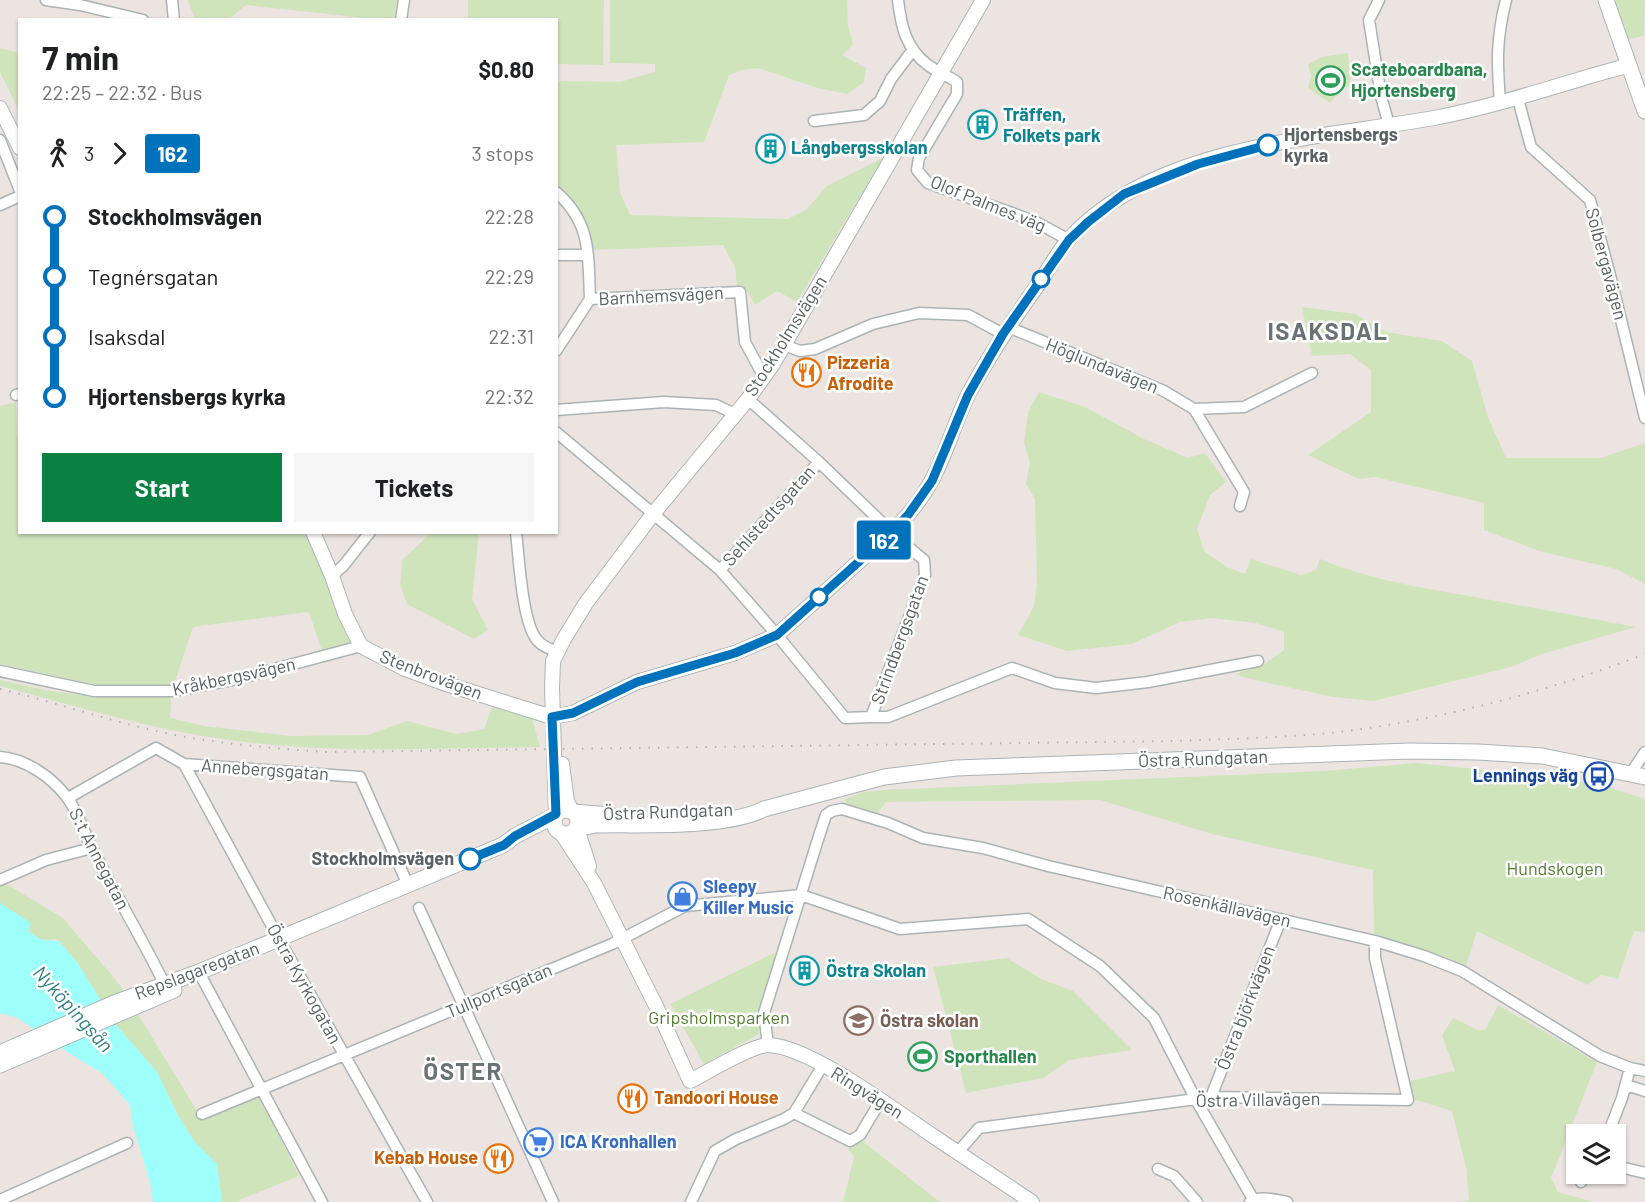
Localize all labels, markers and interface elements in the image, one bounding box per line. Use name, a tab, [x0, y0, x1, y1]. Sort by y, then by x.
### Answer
text: 7 min	[42, 37, 119, 77]
text: $0.80	[478, 56, 534, 82]
place label: Scateboardbana, Hjortensberg	[1351, 58, 1488, 101]
sports icon: Scateboardbana, Hjortensberg	[1314, 64, 1346, 96]
text: 22:25 – 22:32 · Bus	[42, 80, 202, 104]
place label: Träffen, Folkets park	[1003, 103, 1101, 146]
building icon: Träffen, Folkets park	[966, 109, 998, 141]
place label: Hjortensbergs kyrka	[1284, 123, 1398, 166]
building icon: Långbergsskolan	[754, 132, 786, 164]
marker: Hjortensbergs kyrka	[1257, 134, 1279, 156]
place label: Långbergsskolan	[791, 136, 928, 158]
icon: walk	[42, 137, 75, 170]
icon: forward	[103, 137, 136, 170]
text: 3	[84, 141, 94, 165]
text: 162	[157, 141, 188, 166]
text: 3 stops	[472, 141, 534, 165]
street label: Olof Palmes väg	[927, 170, 1049, 236]
text: Stockholmsvägen	[88, 203, 262, 229]
text: 22:28	[485, 204, 534, 228]
street label: Solbergavägen	[1581, 205, 1633, 322]
text: Tegnérsgatan	[88, 263, 218, 289]
text: 22:29	[485, 264, 534, 288]
unlabelled marker	[1032, 270, 1050, 288]
street label: Stockholmsvägen	[739, 271, 831, 400]
street label: Barnhemsvägen	[598, 281, 724, 309]
district label: ISAKSDAL	[1267, 316, 1389, 345]
text: Isaksdal	[88, 323, 165, 349]
text: 22:31	[489, 324, 534, 348]
street label: Höglundavägen	[1043, 332, 1162, 398]
place label: Pizzeria Afrodite	[827, 351, 894, 394]
restaurant icon: Pizzeria Afrodite	[790, 357, 822, 389]
text: Hjortensbergs kyrka	[88, 383, 286, 409]
text: 22:32	[485, 384, 534, 408]
button: Start	[42, 453, 282, 522]
button: Tickets	[294, 453, 534, 522]
street label: Sehlstedtsgatan	[717, 461, 819, 570]
line badge: 162	[850, 520, 918, 560]
text: 162	[869, 528, 899, 553]
street label: Strindbergsgatan	[866, 572, 933, 707]
unlabelled marker	[810, 588, 828, 606]
street label: Stenbrovägen	[377, 644, 486, 704]
street label: Kråkbergsvägen	[170, 652, 297, 700]
street label: Östra Rundgatan	[1138, 745, 1268, 771]
street label: Annebergsgatan	[201, 754, 330, 784]
bus stop icon: Lennings väg	[1583, 760, 1615, 792]
place label: Lennings väg	[1473, 764, 1578, 786]
street label: Östra Rundgatan	[603, 798, 733, 824]
street label: S:t Annegatan	[65, 804, 135, 913]
place label: Stockholmsvägen	[312, 847, 454, 869]
marker: Stockholmsvägen	[459, 848, 481, 870]
park label: Hundskogen	[1507, 857, 1603, 879]
place label: Sleepy Killer Music	[703, 875, 794, 918]
shop icon: Sleepy Killer Music	[666, 881, 698, 913]
street label: Rosenkällavägen	[1161, 881, 1293, 931]
street label: Östra Kyrkogatan	[263, 920, 347, 1047]
street label: Repslagaregatan	[131, 936, 262, 1004]
street label: Östra björkvägen	[1211, 942, 1279, 1073]
building icon: Östra Skolan	[789, 955, 821, 987]
street label: Tullportsgatan	[442, 958, 555, 1022]
place label: Östra Skolan	[826, 959, 926, 981]
water label: Nyköpingsån	[29, 960, 119, 1056]
school or university icon: Östra skolan	[843, 1005, 875, 1037]
park label: Gripsholmsparken	[648, 1006, 790, 1028]
place label: Östra skolan	[880, 1009, 979, 1031]
sports icon: Sporthallen	[907, 1041, 939, 1073]
place label: Sporthallen	[944, 1045, 1037, 1067]
district label: ÖSTER	[423, 1056, 503, 1085]
street label: Ringvägen	[827, 1061, 908, 1123]
restaurant icon: Tandoori House	[617, 1082, 649, 1114]
place label: Tandoori House	[654, 1086, 779, 1108]
street label: Östra Villavägen	[1195, 1087, 1321, 1111]
map controls	[1566, 1124, 1626, 1184]
button: layers	[1566, 1124, 1626, 1184]
supermarket icon: ICA Kronhallen	[523, 1126, 555, 1158]
place label: ICA Kronhallen	[560, 1130, 677, 1152]
restaurant icon: Kebab House	[483, 1142, 515, 1174]
place label: Kebab House	[374, 1146, 478, 1168]

